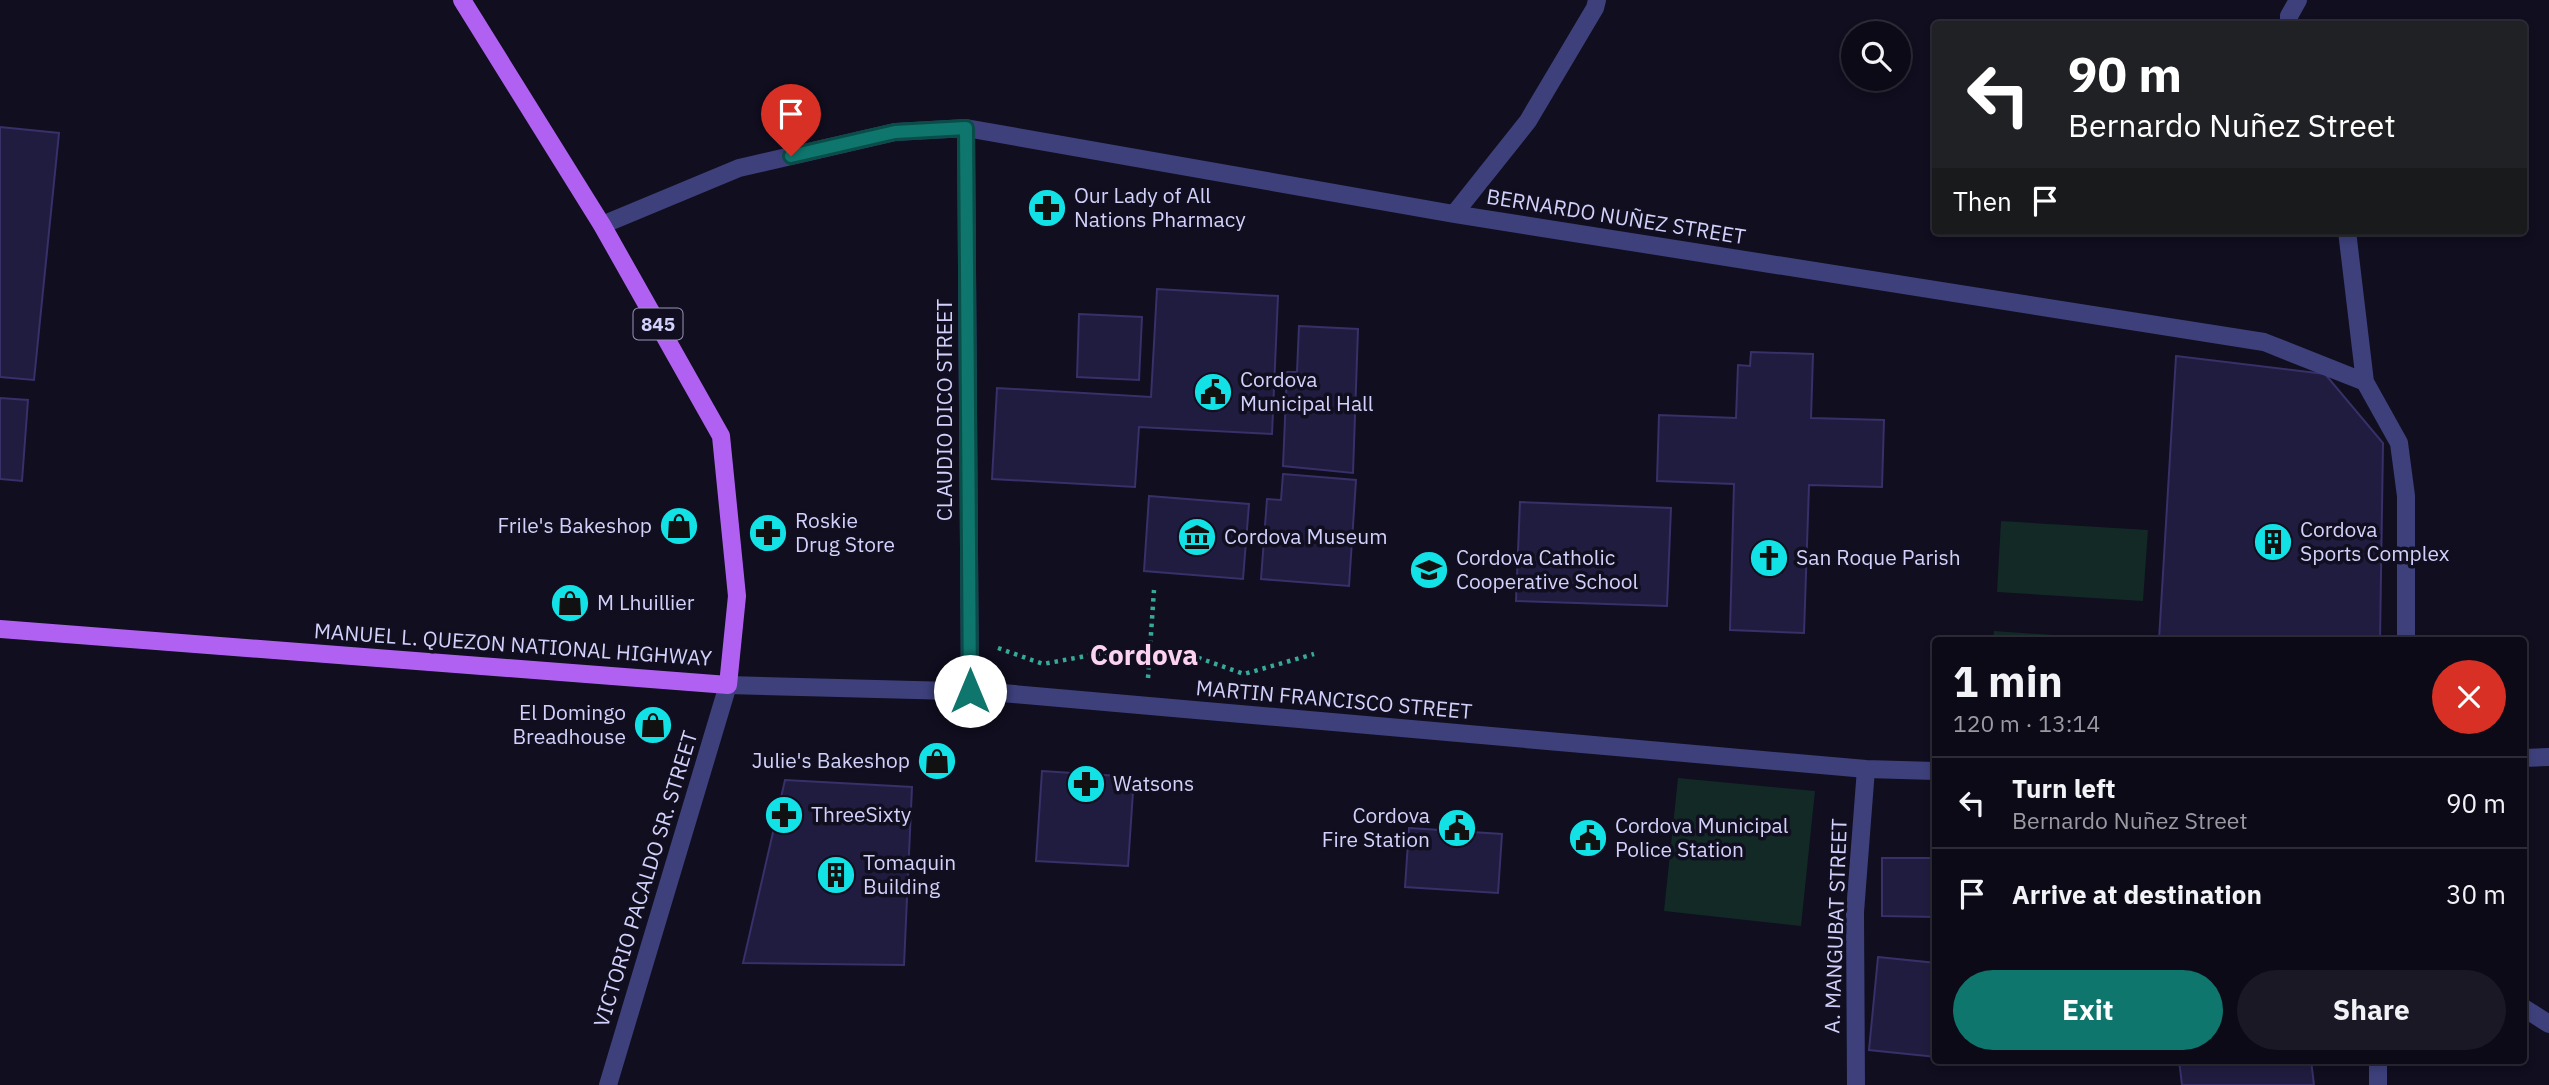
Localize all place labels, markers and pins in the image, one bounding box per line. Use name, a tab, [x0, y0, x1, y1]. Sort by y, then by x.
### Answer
pin	[761, 84, 821, 156]
place label: Our Lady of All Nations Pharmacy	[1074, 181, 1246, 233]
pharmacy icon: Our Lady of All Nations Pharmacy	[1026, 187, 1068, 229]
place label: Cordova Municipal Hall	[1240, 365, 1374, 417]
public building icon: Cordova Municipal Hall	[1192, 371, 1234, 413]
shop icon: Frile's Bakeshop	[658, 505, 700, 547]
place label: Roskie Drug Store	[795, 506, 895, 558]
place label: Frile's Bakeshop	[497, 511, 652, 539]
pharmacy icon: Roskie Drug Store	[747, 512, 789, 554]
place label: Cordova Sports Complex	[2300, 515, 2450, 567]
museum icon: Cordova Museum	[1176, 516, 1218, 558]
building icon: Cordova Sports Complex	[2252, 521, 2294, 563]
place label: Cordova Museum	[1224, 522, 1387, 550]
church icon: San Roque Parish	[1748, 537, 1790, 579]
place label: Cordova Catholic Cooperative School	[1456, 543, 1639, 595]
place label: San Roque Parish	[1796, 543, 1961, 571]
school or university icon: Cordova Catholic Cooperative School	[1408, 549, 1450, 591]
shop icon: M Lhuillier	[549, 582, 591, 624]
place label: M Lhuillier	[597, 588, 695, 616]
place label: El Domingo Breadhouse	[512, 698, 626, 750]
shop icon: El Domingo Breadhouse	[632, 704, 674, 746]
shop icon: Julie's Bakeshop	[916, 740, 958, 782]
place label: Julie's Bakeshop	[752, 746, 910, 774]
pharmacy icon: Watsons	[1065, 763, 1107, 805]
place label: Watsons	[1113, 769, 1194, 797]
pharmacy icon: ThreeSixty	[763, 794, 805, 836]
place label: ThreeSixty	[811, 800, 912, 828]
place label: Cordova Fire Station	[1322, 801, 1430, 853]
public building icon: Cordova Fire Station	[1436, 807, 1478, 849]
place label: Cordova Municipal Police Station	[1615, 811, 1789, 863]
public building icon: Cordova Municipal Police Station	[1567, 817, 1609, 859]
place label: Tomaquin Building	[863, 848, 956, 900]
building icon: Tomaquin Building	[815, 854, 857, 896]

